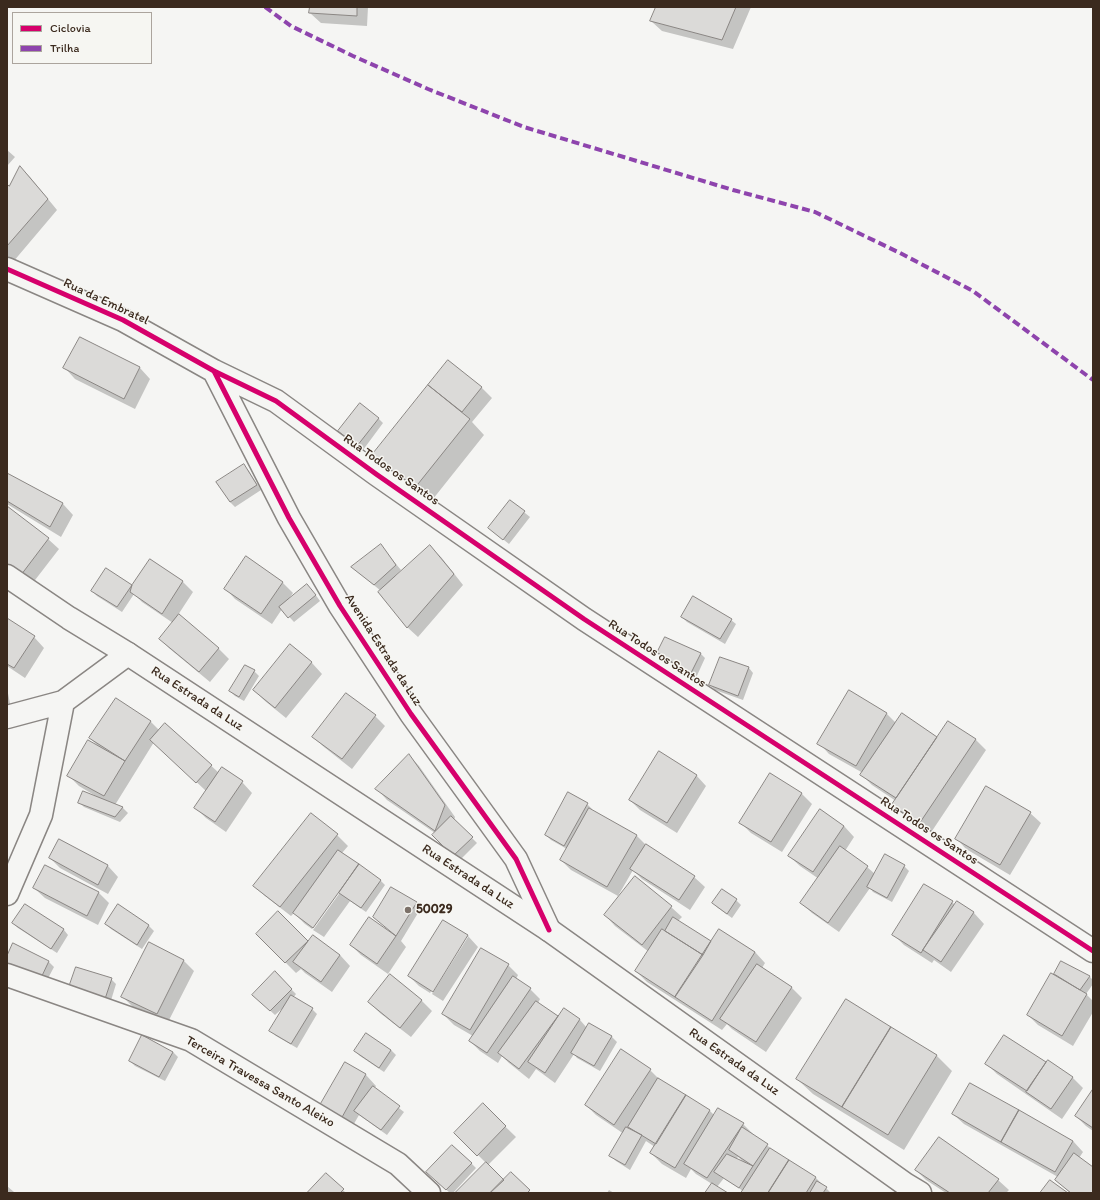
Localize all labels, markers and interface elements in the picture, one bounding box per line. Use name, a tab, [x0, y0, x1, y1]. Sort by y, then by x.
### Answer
legend	[12, 12, 152, 64]
text: Ciclovia	[50, 21, 91, 35]
text: Trilha	[50, 41, 79, 55]
street label: Rua da Embratel	[61, 275, 151, 329]
street label: Rua Todos os Santos	[340, 431, 442, 509]
street label: Avenida Estrada da Luz	[341, 591, 425, 709]
street label: Rua Todos os Santos	[605, 617, 709, 691]
street label: Rua Estrada da Luz	[148, 663, 246, 735]
street label: Rua Todos os Santos	[877, 794, 981, 868]
street label: Rua Estrada da Luz	[419, 841, 517, 913]
place label: 50029	[416, 902, 452, 918]
marker: 50029	[403, 905, 413, 915]
street label: Rua Estrada da Luz	[686, 1025, 782, 1099]
street label: Terceira Travessa Santo Aleixo	[183, 1033, 337, 1131]

